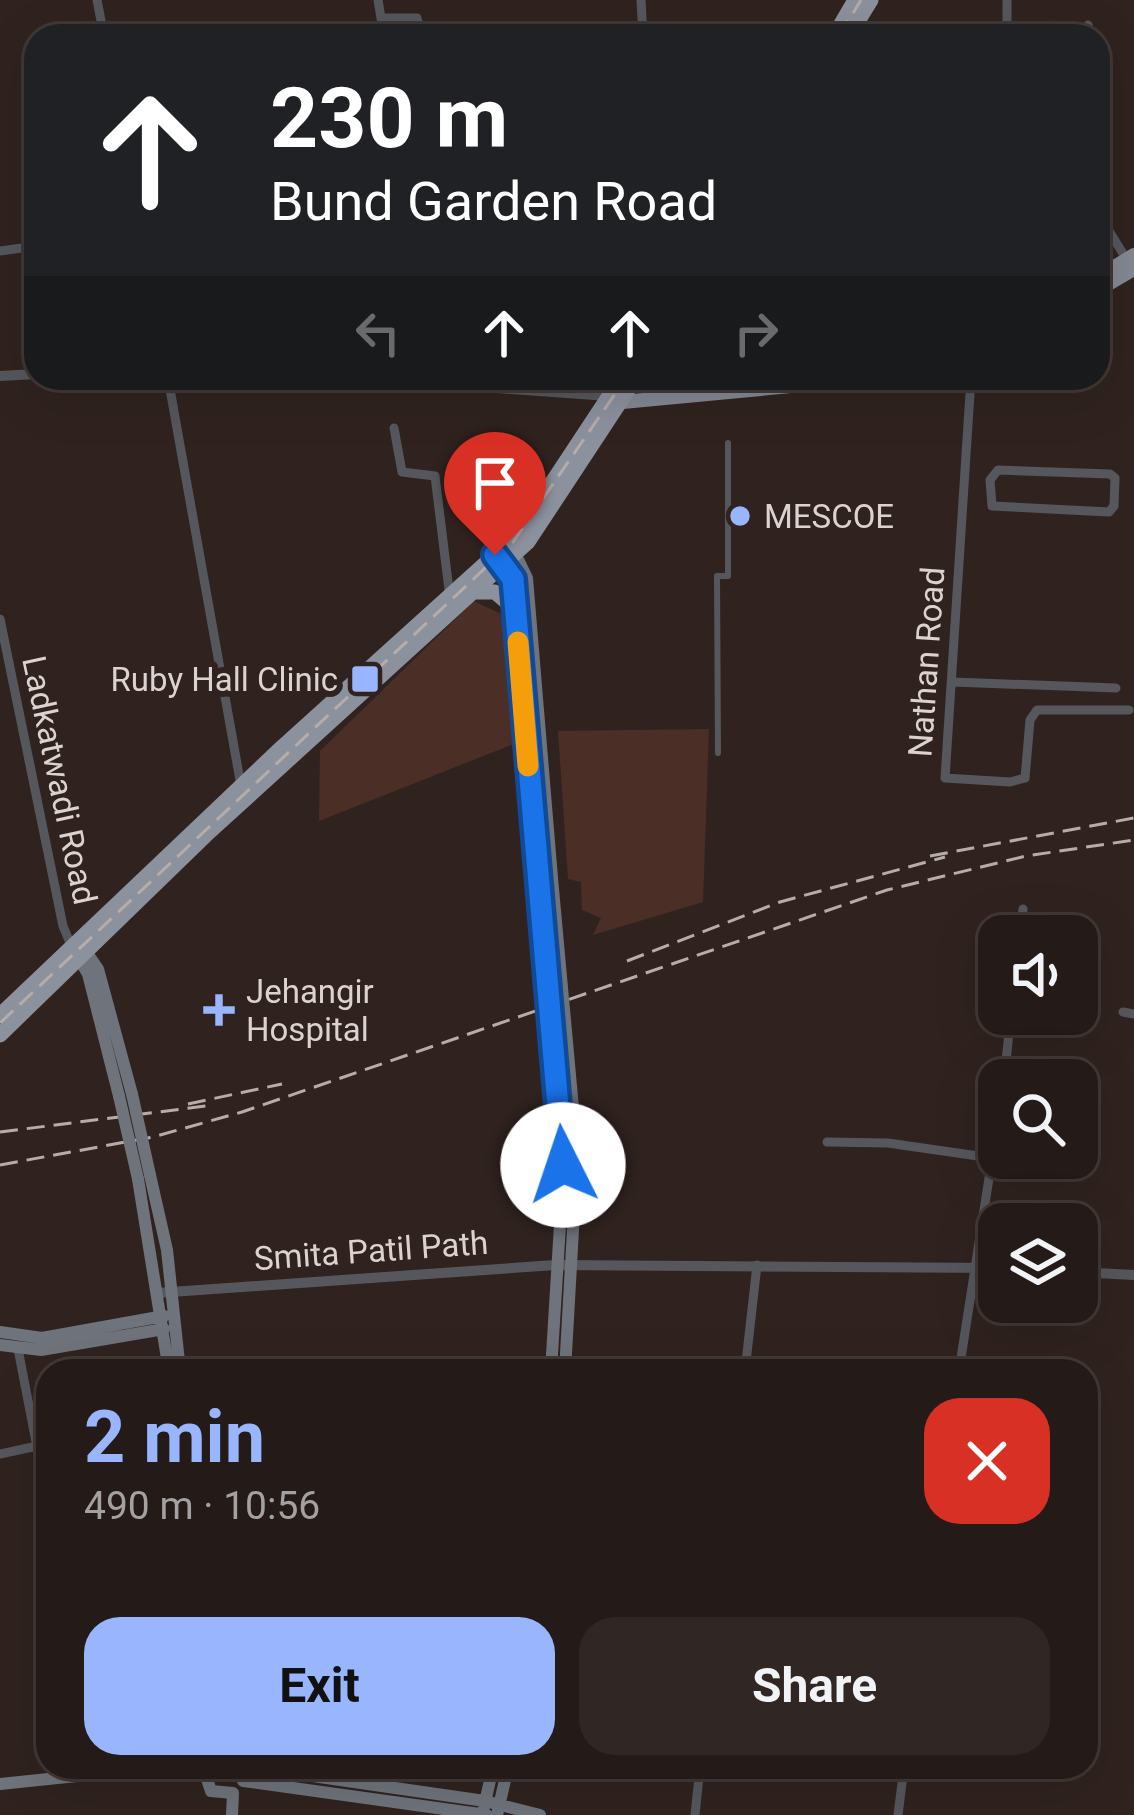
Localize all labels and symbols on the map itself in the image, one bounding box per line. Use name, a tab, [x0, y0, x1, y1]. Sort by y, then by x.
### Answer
pin	[444, 432, 546, 555]
place label: MESCOE	[764, 497, 894, 536]
marker: MESCOE	[727, 503, 753, 529]
street label: Nathan Road	[900, 566, 953, 758]
street label: Ladkatwadi Road	[14, 652, 105, 908]
place label: Ruby Hall Clinic	[111, 660, 338, 699]
marker: Ruby Hall Clinic	[349, 663, 381, 695]
place label: Jehangir Hospital	[246, 972, 374, 1049]
marker: Jehangir Hospital	[203, 994, 235, 1026]
position arrow	[500, 1102, 626, 1228]
street label: Smita Patil Path	[253, 1223, 489, 1278]

